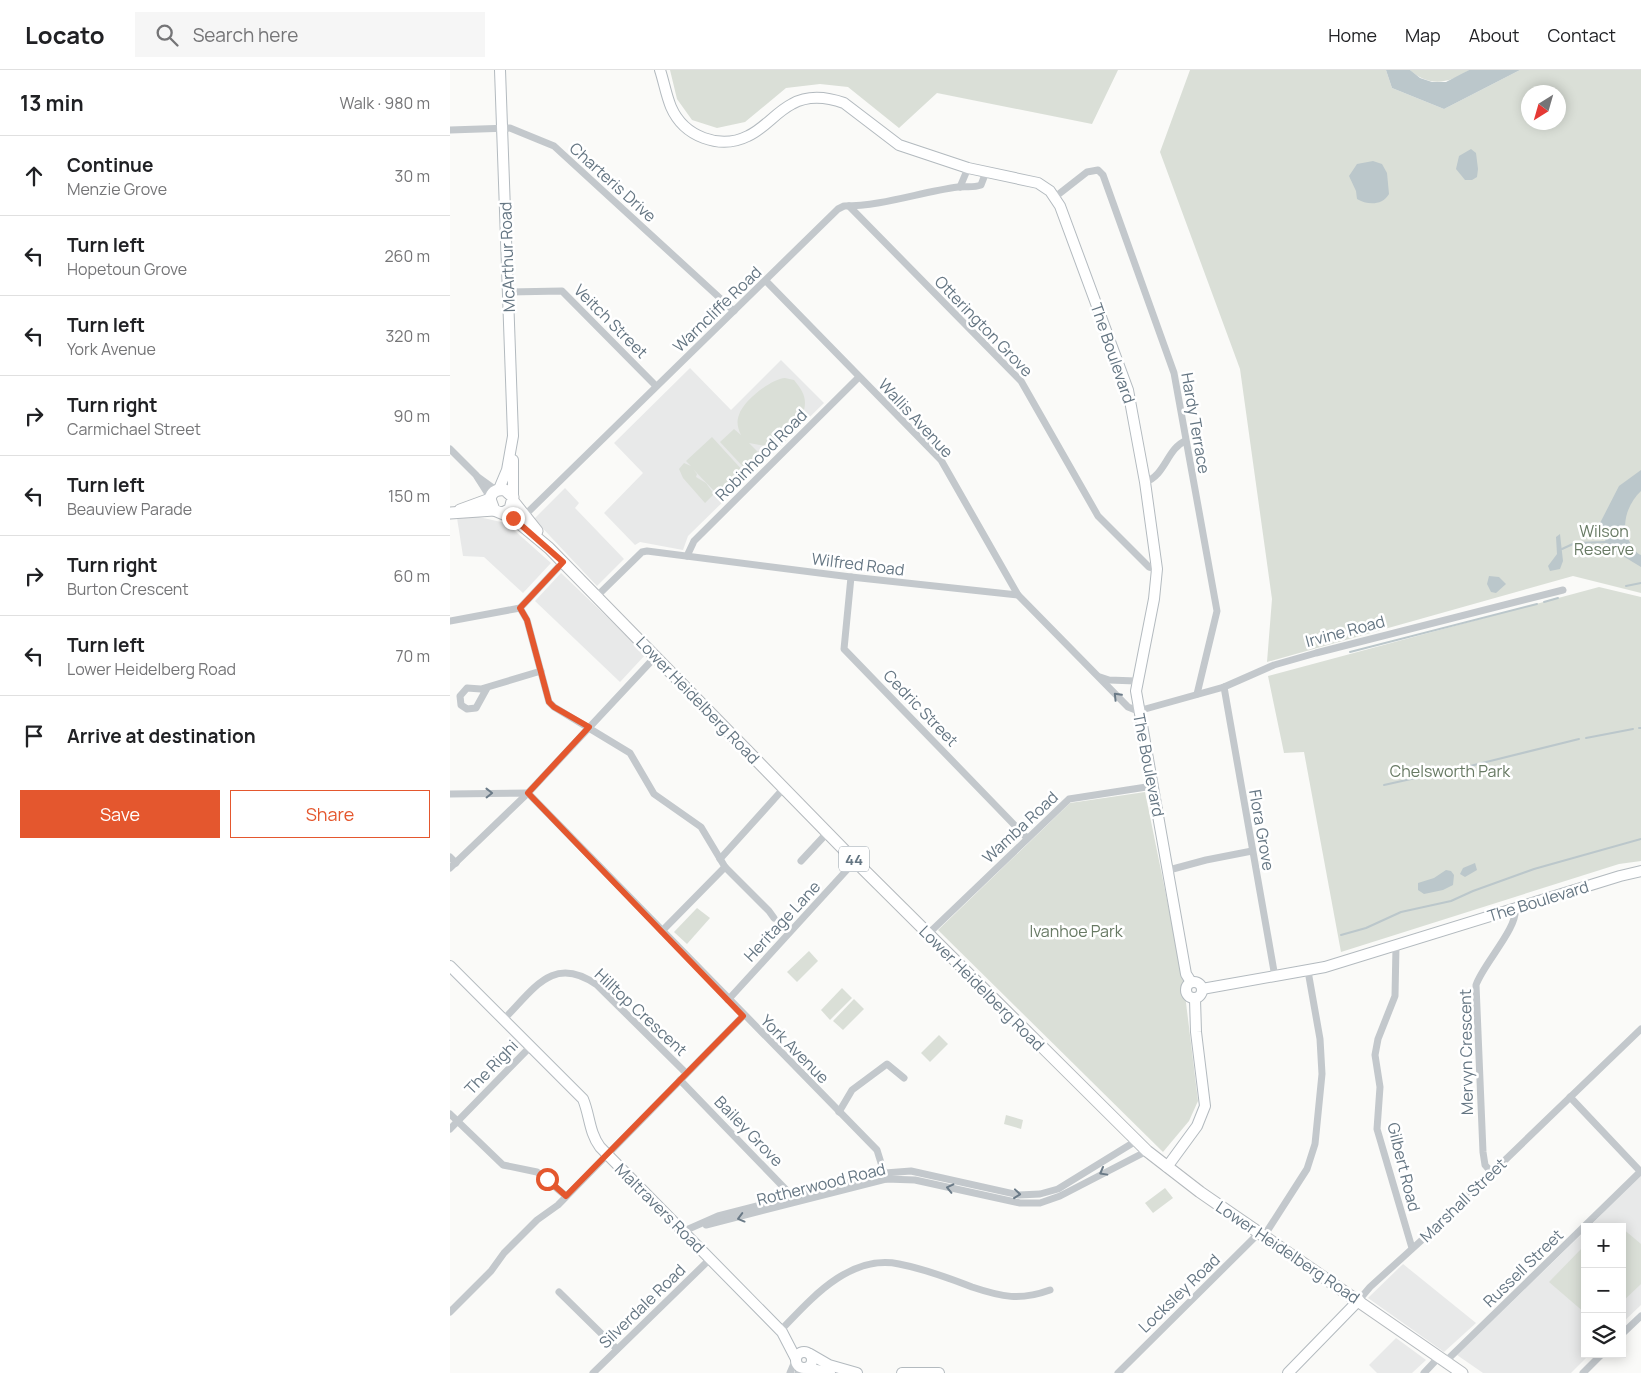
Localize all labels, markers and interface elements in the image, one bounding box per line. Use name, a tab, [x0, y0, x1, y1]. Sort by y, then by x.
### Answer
search box	[135, 12, 485, 57]
text: Locato	[25, 18, 105, 51]
icon: search	[153, 21, 181, 49]
text: Search here	[193, 22, 298, 48]
text: Home	[1328, 23, 1377, 47]
text: Map	[1405, 23, 1441, 47]
text: About	[1469, 23, 1519, 47]
text: Contact	[1547, 23, 1616, 47]
north arrow	[1521, 85, 1566, 130]
text: 13 min	[20, 89, 84, 117]
text: Walk · 980 m	[339, 92, 430, 114]
street label: Charteris Drive	[565, 137, 661, 227]
text: Continue	[67, 152, 153, 178]
icon: ahead	[20, 162, 48, 190]
text: 30 m	[395, 165, 430, 187]
text: Menzie Grove	[67, 178, 167, 200]
street label: McArthur Road	[494, 201, 520, 313]
text: Turn left	[67, 232, 145, 258]
icon: left	[20, 242, 48, 270]
text: 260 m	[384, 245, 430, 267]
text: Hopetoun Grove	[67, 258, 187, 280]
street label: Warncliffe Road	[668, 261, 766, 357]
street label: Otterington Grove	[930, 271, 1038, 381]
street label: Veitch Street	[569, 279, 653, 363]
street label: The Boulevard	[1086, 300, 1140, 406]
text: Turn left	[67, 312, 145, 338]
icon: left	[20, 322, 48, 350]
text: 320 m	[386, 325, 430, 347]
text: York Avenue	[67, 338, 156, 360]
street label: Hardy Terrace	[1176, 371, 1216, 475]
street label: Wallis Avenue	[874, 374, 958, 462]
text: Turn right	[67, 392, 157, 418]
icon: right	[20, 402, 48, 430]
street label: Robinhood Road	[710, 404, 812, 506]
text: 90 m	[394, 405, 430, 427]
text: Carmichael Street	[67, 418, 201, 440]
text: Turn left	[67, 472, 145, 498]
icon: left	[20, 482, 48, 510]
text: 150 m	[388, 485, 430, 507]
text: Beauview Parade	[67, 498, 192, 520]
route end	[502, 507, 525, 530]
park label: Wilson Reserve	[1574, 520, 1634, 560]
street label: Wilfred Road	[810, 547, 906, 581]
text: Turn right	[67, 552, 157, 578]
icon: right	[20, 562, 48, 590]
text: 60 m	[394, 565, 430, 587]
text: Burton Crescent	[67, 578, 189, 600]
street label: Irvine Road	[1303, 610, 1387, 652]
text: Turn left	[67, 632, 145, 658]
street label: Lower Heidelberg Road	[631, 632, 765, 768]
icon: left	[20, 642, 48, 670]
text: 70 m	[395, 645, 430, 667]
text: Lower Heidelberg Road	[67, 658, 236, 680]
street label: Cedric Street	[879, 665, 963, 751]
one-way arrow	[1114, 693, 1123, 702]
street label: The Boulevard	[1128, 711, 1170, 819]
icon: arrive	[20, 722, 48, 750]
text: Arrive at destination	[67, 723, 256, 749]
park label: Chelsworth Park	[1390, 760, 1511, 782]
street label: Wamba Road	[977, 786, 1063, 868]
one-way arrow	[486, 788, 493, 798]
street label: Flora Grove	[1244, 788, 1280, 872]
button: Save	[20, 790, 220, 838]
button: Share	[230, 790, 430, 838]
road number: 44	[839, 846, 869, 872]
street label: The Boulevard	[1485, 875, 1591, 927]
street label: Heritage Lane	[739, 876, 825, 966]
street label: Lower Heidelberg Road	[914, 920, 1050, 1056]
park label: Ivanhoe Park	[1029, 920, 1124, 942]
street label: Hilltop Crescent	[590, 963, 692, 1061]
street label: Mervyn Crescent	[1454, 989, 1478, 1115]
street label: York Avenue	[756, 1010, 834, 1088]
street label: The Righi	[459, 1035, 523, 1099]
street label: Bailey Grove	[710, 1091, 788, 1171]
street label: Gilbert Road	[1382, 1120, 1426, 1214]
street label: Marshall Street	[1415, 1153, 1511, 1247]
street label: Rotherwood Road	[754, 1157, 888, 1211]
street label: Maltravers Road	[610, 1158, 710, 1258]
one-way arrow	[1099, 1166, 1108, 1176]
route start	[536, 1168, 559, 1191]
one-way arrow	[945, 1183, 954, 1194]
one-way arrow	[1013, 1188, 1021, 1199]
street label: Lower Heidelberg Road	[1212, 1196, 1364, 1308]
one-way arrow	[737, 1212, 745, 1222]
map controls	[1581, 1223, 1626, 1358]
button: +	[1581, 1223, 1626, 1268]
street label: Russell Street	[1478, 1224, 1568, 1312]
street label: Locksley Road	[1134, 1249, 1224, 1337]
street label: Silverdale Road	[594, 1259, 690, 1353]
button: −	[1581, 1268, 1626, 1313]
button: layers	[1581, 1313, 1626, 1358]

